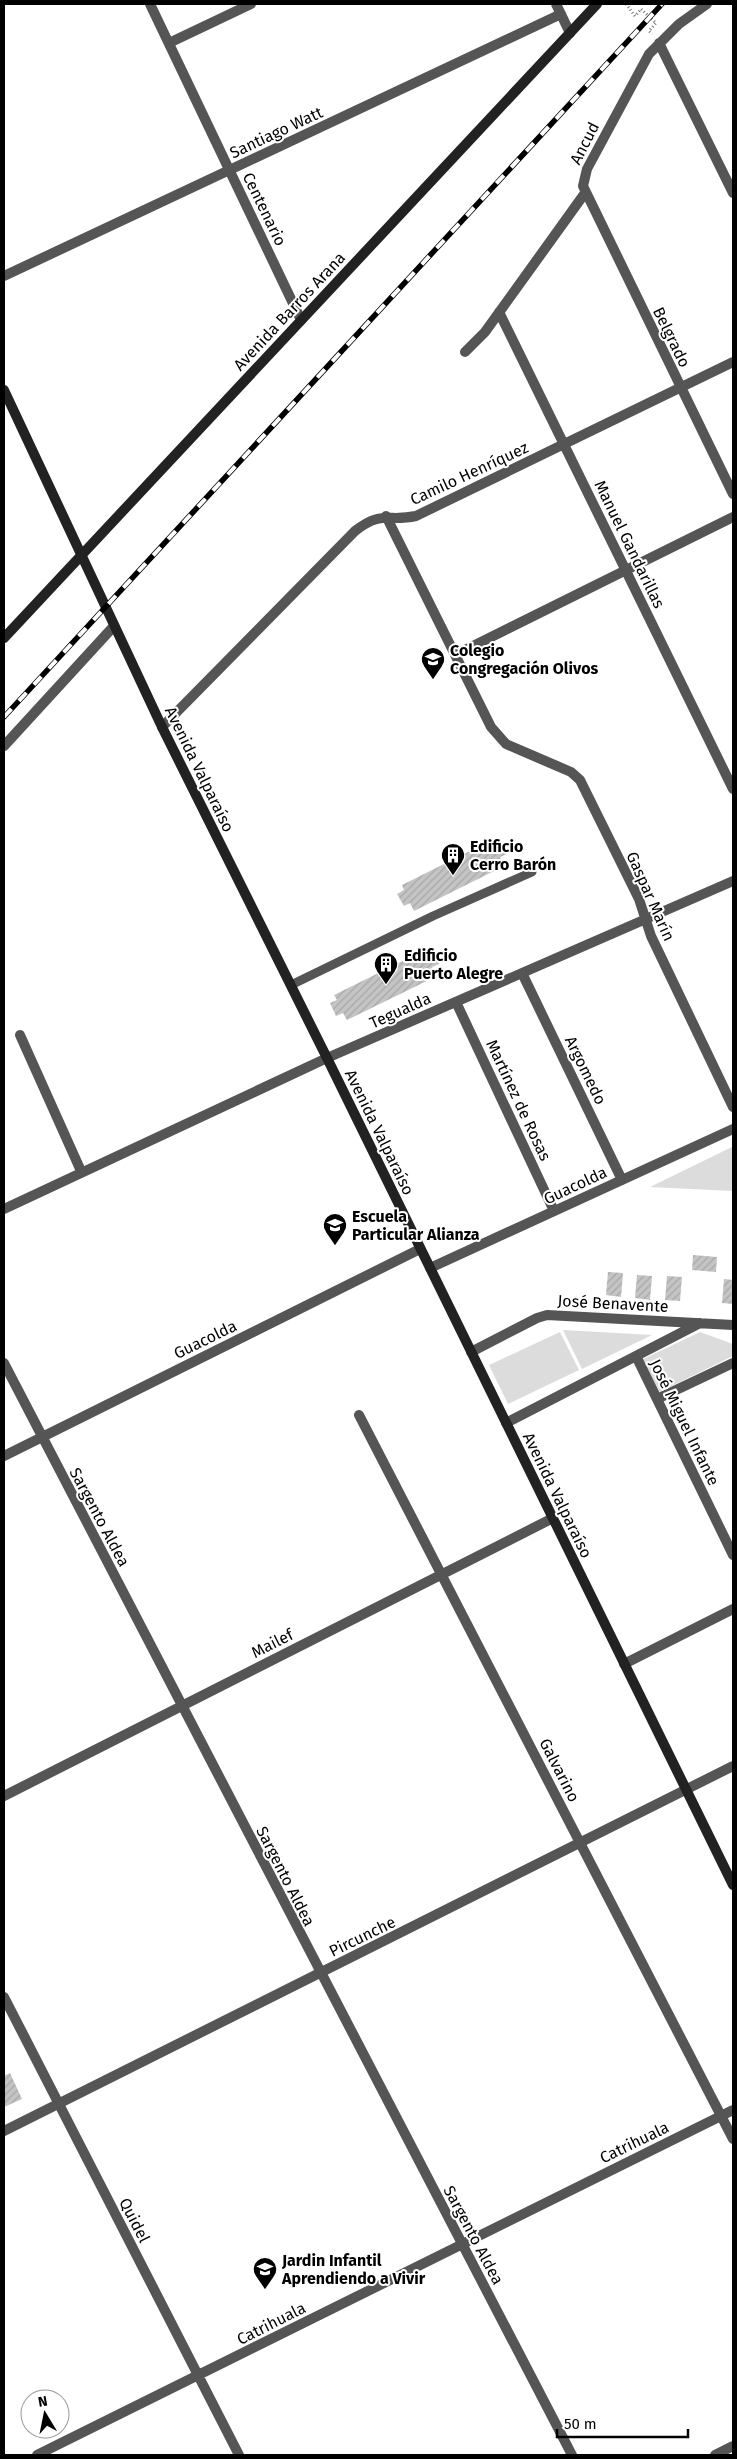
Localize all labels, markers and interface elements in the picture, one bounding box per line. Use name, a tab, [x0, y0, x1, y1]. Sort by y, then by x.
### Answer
street label: Santiago Watt	[227, 103, 326, 162]
street label: Ancud	[566, 119, 603, 168]
street label: Centenario	[239, 170, 290, 249]
street label: Avenida Barros Arana	[230, 248, 349, 375]
street label: Belgrado	[649, 304, 694, 370]
street label: Camilo Henríquez	[407, 438, 531, 509]
street label: Manuel Gandarillas	[590, 477, 669, 611]
place label: Colegio Congregación Olivos	[450, 641, 599, 678]
school or university icon: Colegio Congregación Olivos	[420, 646, 446, 680]
street label: Avenida Valparaíso	[161, 703, 238, 835]
place label: Edificio Cerro Barón	[470, 837, 556, 874]
building icon: Edificio Cerro Barón	[440, 842, 466, 876]
street label: Gaspar Marín	[622, 849, 679, 944]
place label: Edificio Puerto Alegre	[404, 946, 503, 983]
building icon: Edificio Puerto Alegre	[373, 951, 399, 985]
street label: Tegualda	[367, 989, 434, 1032]
street label: Argomedo	[561, 1033, 610, 1108]
street label: Martínez de Rosas	[482, 1037, 555, 1164]
street label: Avenida Valparaíso	[341, 1066, 418, 1198]
street label: Guacolda	[541, 1163, 610, 1208]
place label: Escuela Particular Alianza	[352, 1207, 480, 1244]
school or university icon: Escuela Particular Alianza	[322, 1212, 348, 1246]
street label: José Benavente	[557, 1291, 669, 1316]
street label: Guacolda	[171, 1316, 240, 1363]
street label: José Miguel Infante	[646, 1356, 723, 1488]
street label: Avenida Valparaíso	[519, 1429, 596, 1561]
street label: Sargento Aldea	[66, 1465, 134, 1570]
street label: Mailef	[248, 1624, 298, 1662]
street label: Galvarino	[535, 1735, 584, 1805]
street label: Sargento Aldea	[252, 1823, 319, 1929]
street label: Pircunche	[326, 1912, 398, 1961]
street label: Catrihuala	[597, 2118, 672, 2167]
street label: Sargento Aldea	[440, 2183, 508, 2288]
street label: Quidel	[115, 2195, 154, 2246]
place label: Jardin Infantil Aprendiendo a Vivir	[281, 2251, 426, 2288]
school or university icon: Jardin Infantil Aprendiendo a Vivir	[252, 2256, 278, 2290]
street label: Catrihuala	[234, 2298, 309, 2349]
north arrow	[20, 2389, 70, 2439]
text: N	[37, 2393, 49, 2411]
scale bar	[557, 2406, 688, 2438]
text: 50 m	[564, 2415, 597, 2433]

